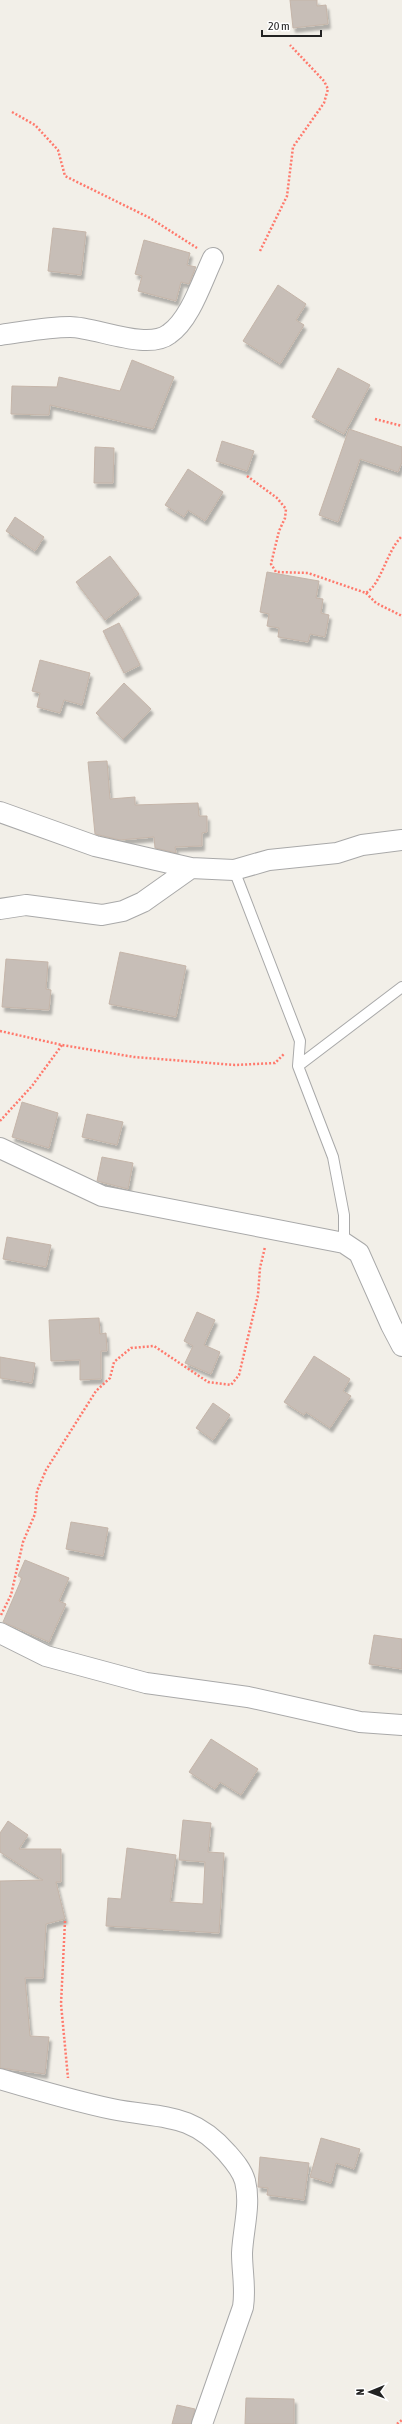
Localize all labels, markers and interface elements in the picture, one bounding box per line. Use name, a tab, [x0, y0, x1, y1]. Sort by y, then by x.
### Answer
scale bar	[262, 12, 321, 38]
text: 20 m	[268, 19, 290, 33]
north arrow	[350, 2372, 390, 2412]
text: N	[354, 2389, 366, 2396]

